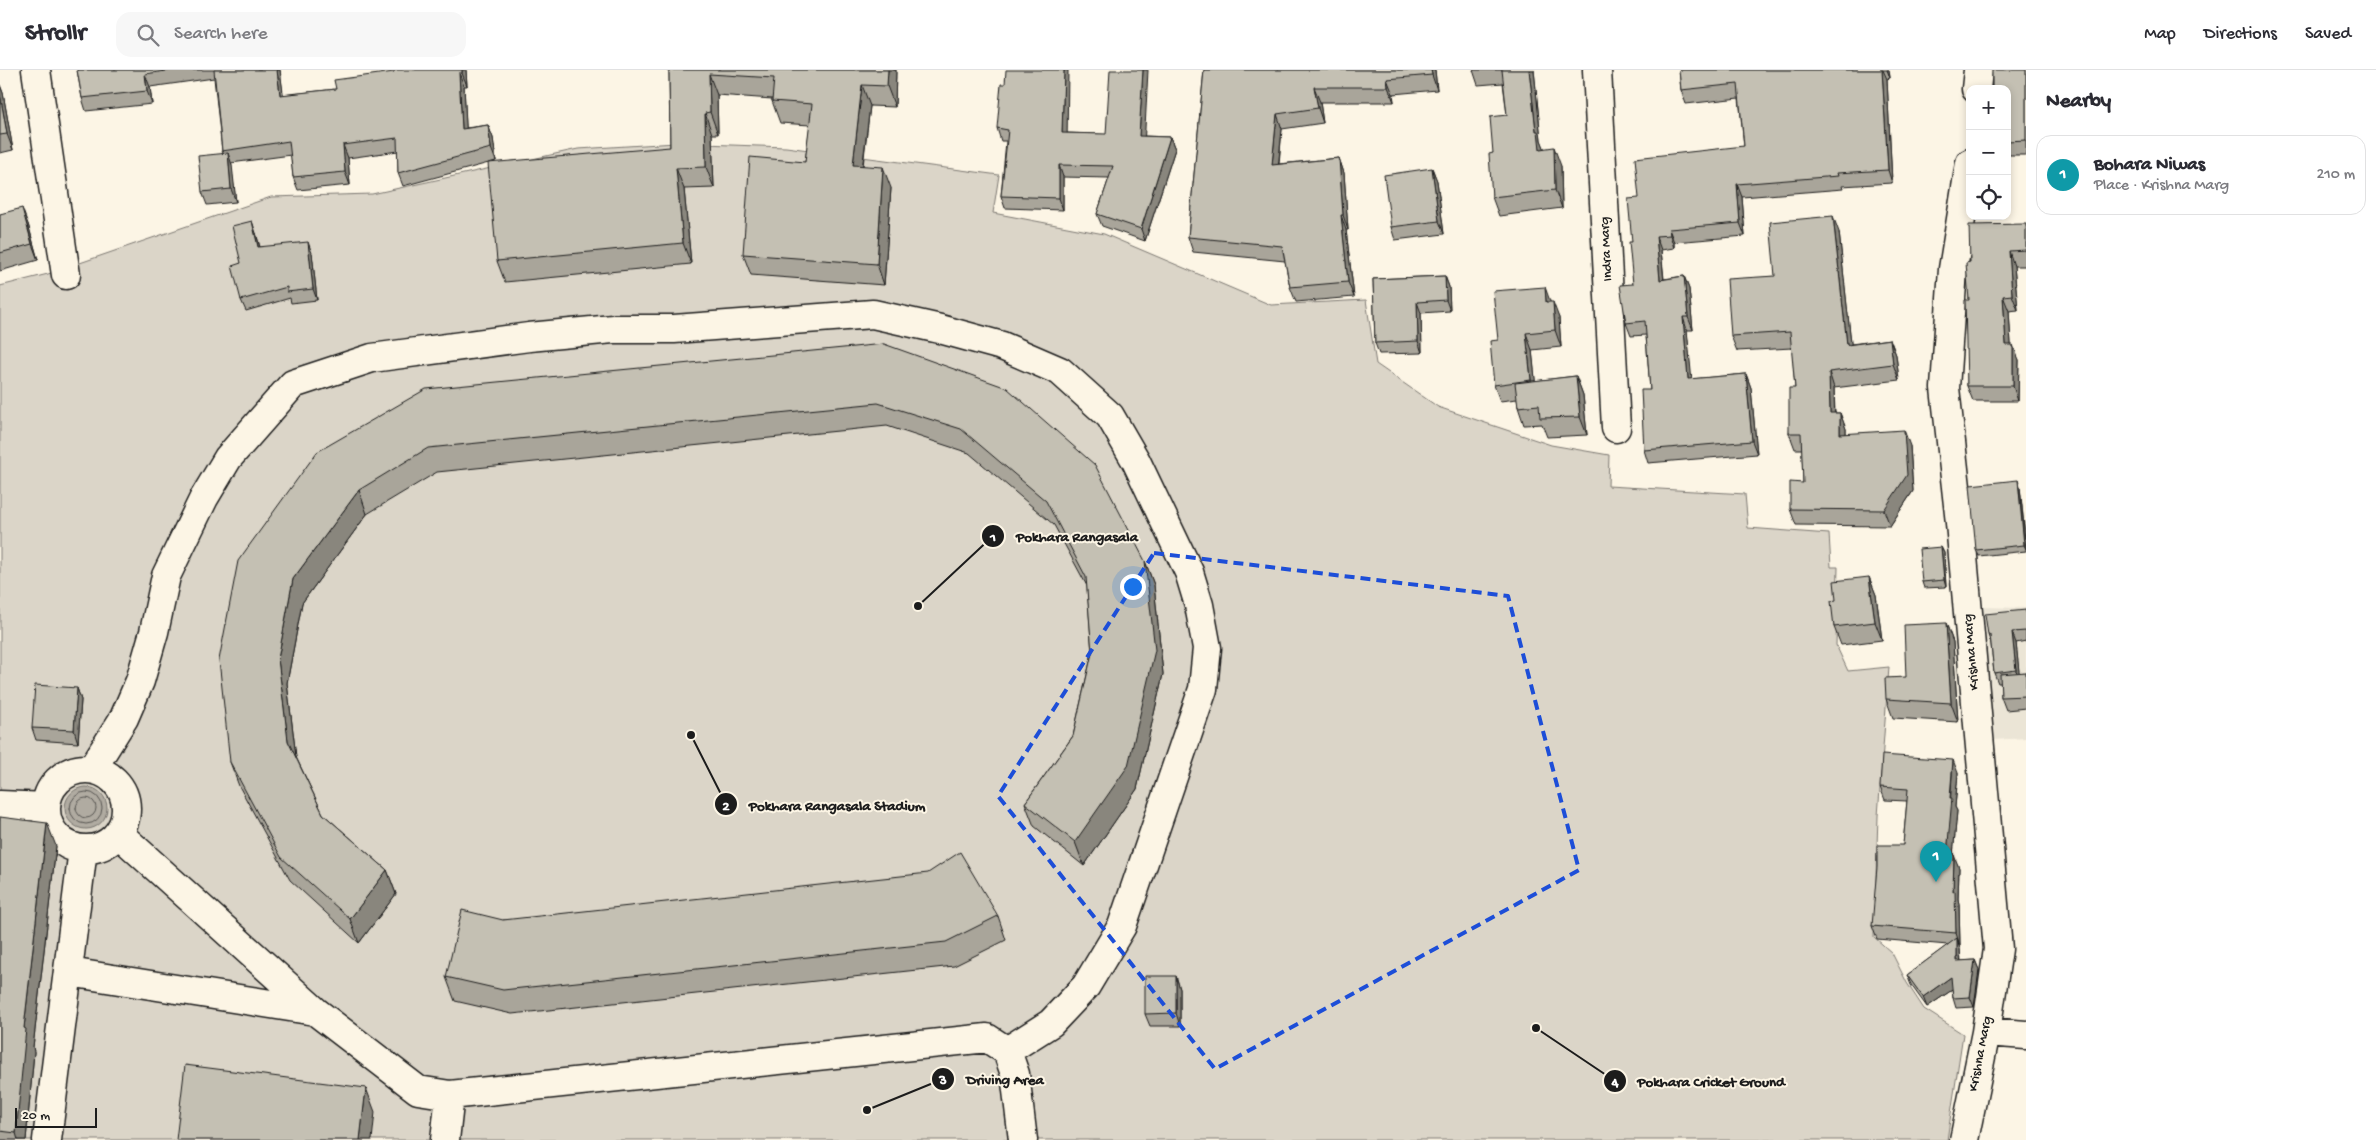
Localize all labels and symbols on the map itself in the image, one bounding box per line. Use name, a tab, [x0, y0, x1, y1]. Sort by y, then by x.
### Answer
street label: Indra Marg	[1597, 216, 1617, 282]
callout: Pokhara Rangasala	[981, 521, 1148, 551]
text: 1	[989, 529, 996, 547]
text: Pokhara Rangasala	[1015, 529, 1139, 547]
your location	[1120, 574, 1146, 600]
street label: Krishna Marg	[1960, 613, 1984, 691]
callout: Pokhara Rangasala Stadium	[713, 789, 935, 819]
text: 2	[722, 798, 730, 816]
text: Pokhara Rangasala Stadium	[748, 798, 926, 816]
pin: 1	[1920, 841, 1952, 882]
street label: Krishna Marg	[1965, 1015, 1997, 1093]
callout: Driving Area	[931, 1064, 1053, 1094]
callout: Pokhara Cricket Ground	[1602, 1066, 1795, 1096]
text: 3	[938, 1072, 947, 1090]
text: Driving Area	[964, 1072, 1044, 1090]
text: 4	[1610, 1074, 1619, 1092]
text: Pokhara Cricket Ground	[1636, 1074, 1787, 1092]
scale bar	[15, 1105, 98, 1128]

